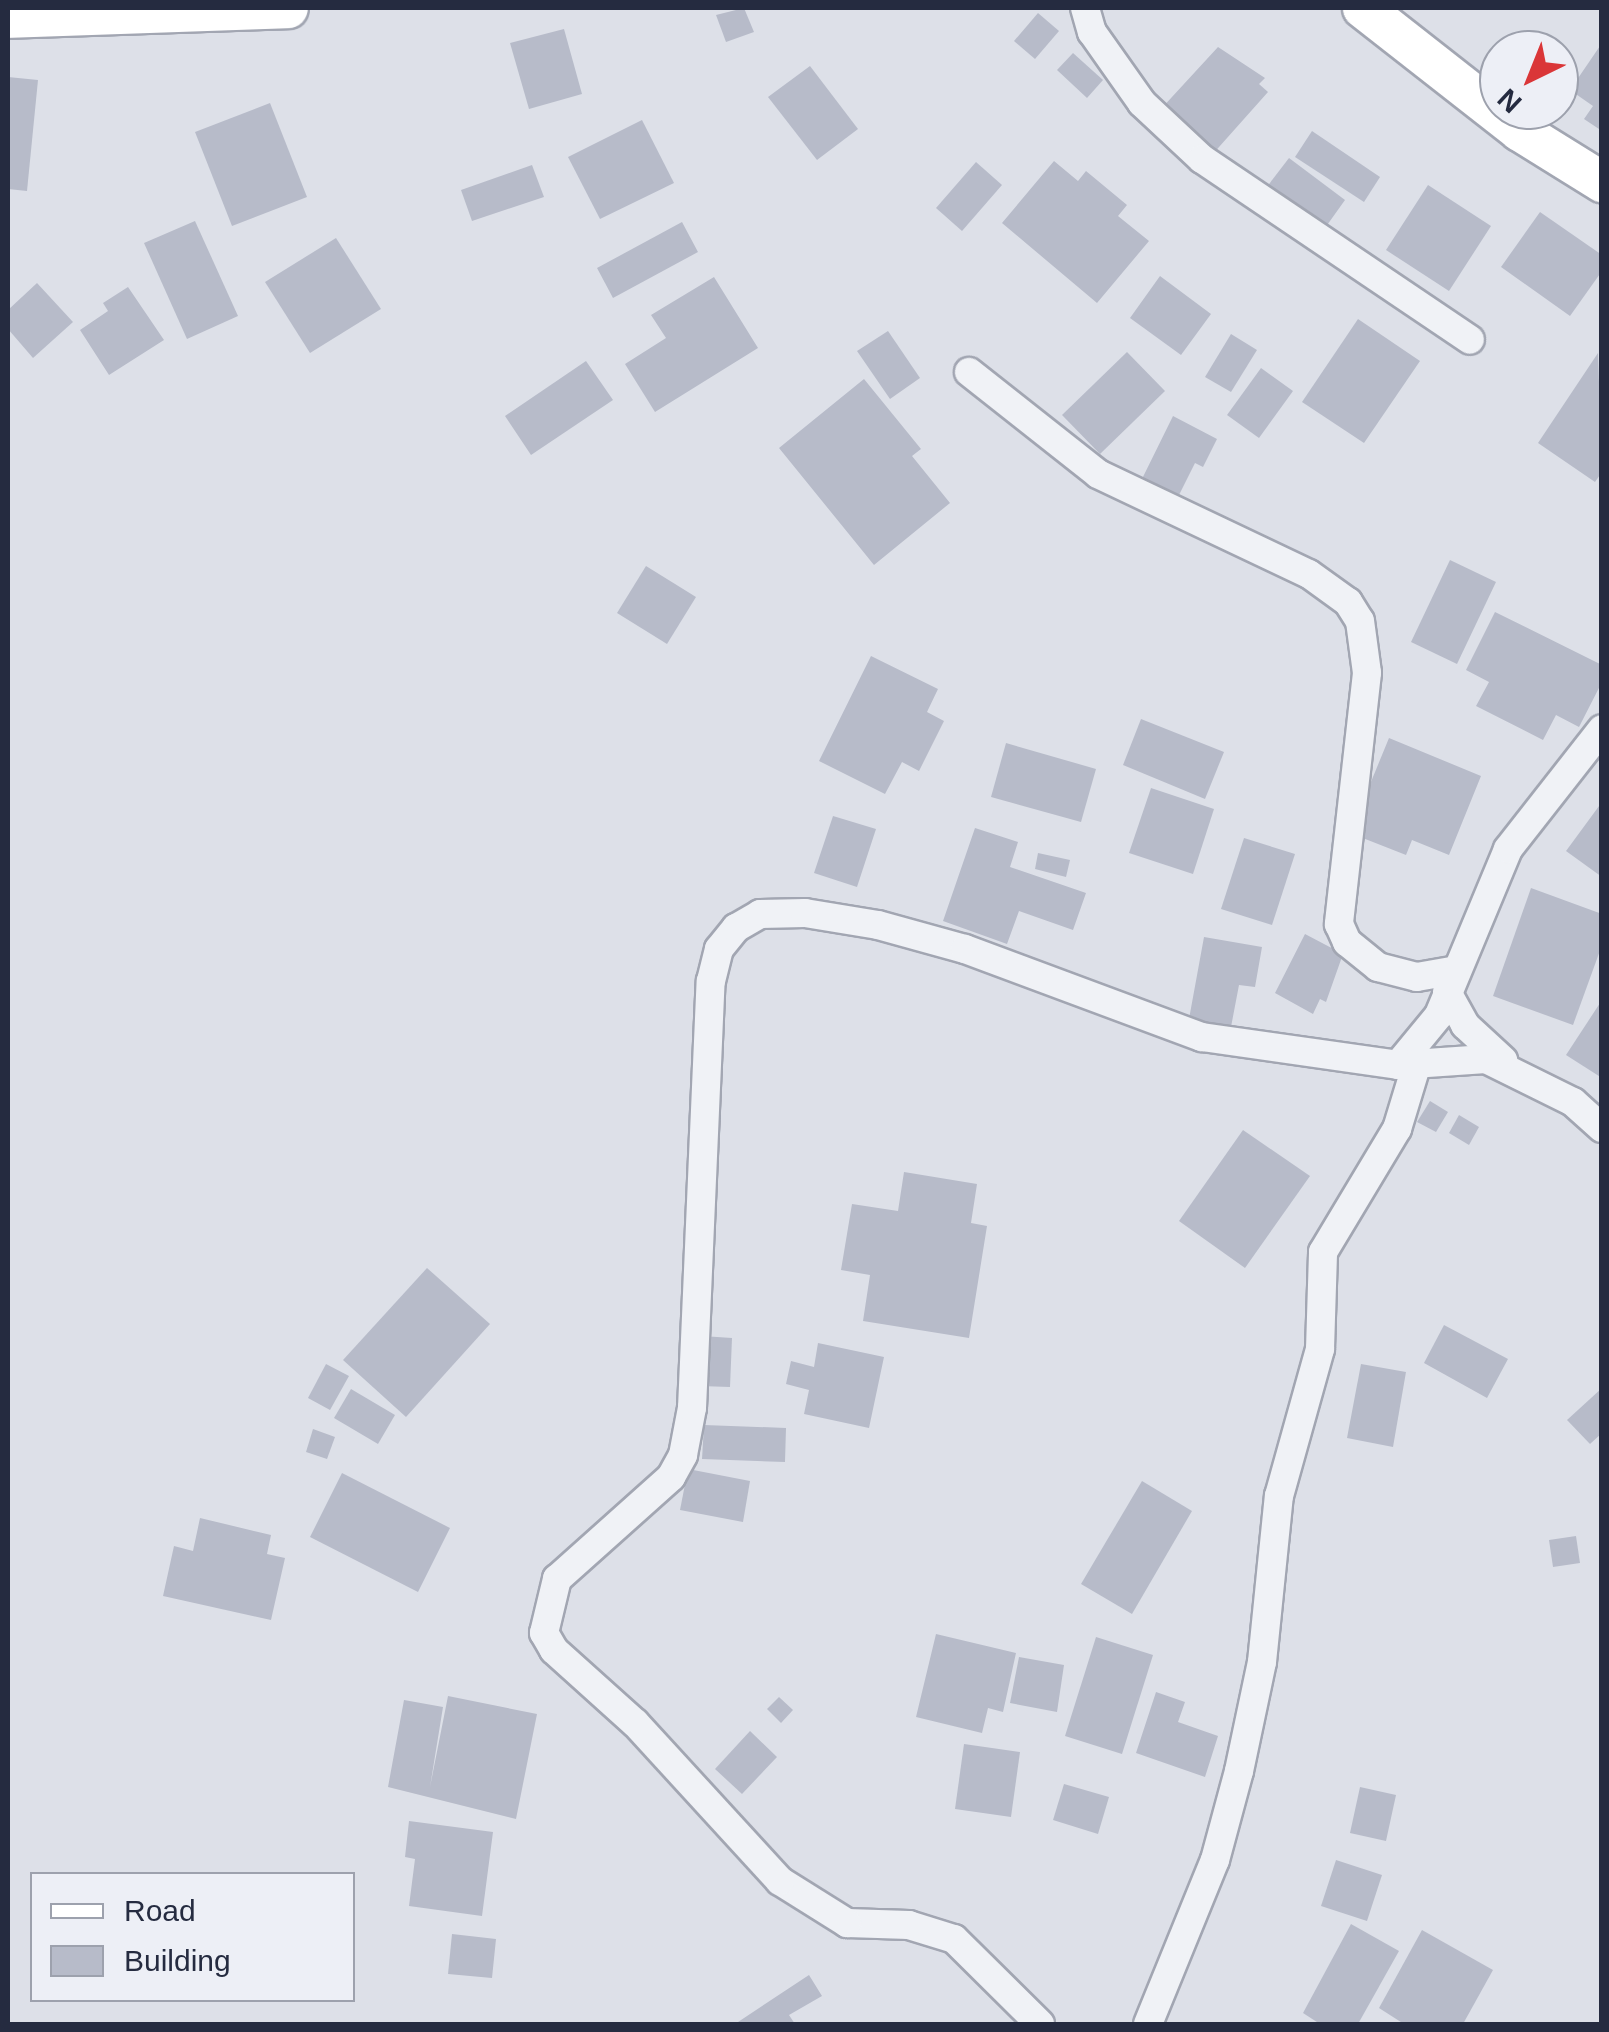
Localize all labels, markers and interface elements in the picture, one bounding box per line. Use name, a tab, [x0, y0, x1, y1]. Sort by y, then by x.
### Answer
north arrow	[1479, 30, 1579, 130]
text: N	[1492, 83, 1528, 119]
legend	[30, 1872, 355, 2002]
text: Road	[124, 1894, 196, 1927]
text: Building	[124, 1944, 231, 1977]

